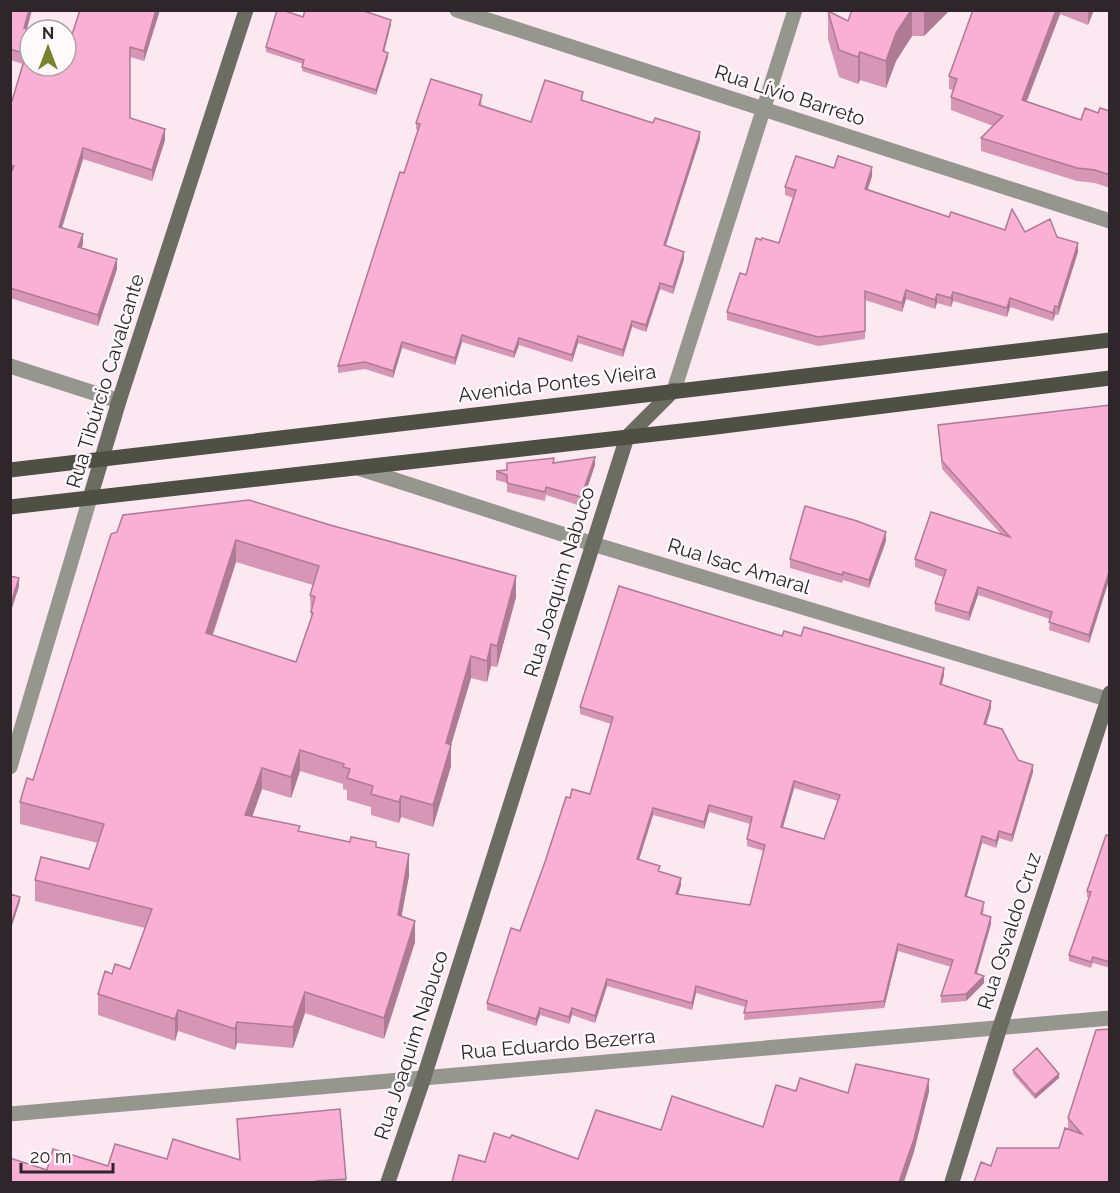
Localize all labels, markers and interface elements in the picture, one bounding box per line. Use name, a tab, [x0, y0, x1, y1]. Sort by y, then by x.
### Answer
north arrow	[18, 18, 78, 78]
text: N	[42, 24, 54, 43]
street label: Rua Lívio Barreto	[712, 59, 868, 131]
street label: Rua Tibúrcio Cavalcante	[61, 271, 149, 491]
street label: Avenida Pontes Vieira	[457, 359, 657, 407]
street label: Rua Joaquim Nabuco	[519, 484, 599, 680]
street label: Rua Isac Amaral	[665, 533, 814, 599]
street label: Rua Osvaldo Cruz	[972, 849, 1046, 1013]
street label: Rua Joaquim Nabuco	[369, 947, 453, 1143]
street label: Rua Eduardo Bezerra	[460, 1024, 656, 1064]
scale bar	[21, 1136, 112, 1174]
text: 20 m	[30, 1146, 72, 1167]

